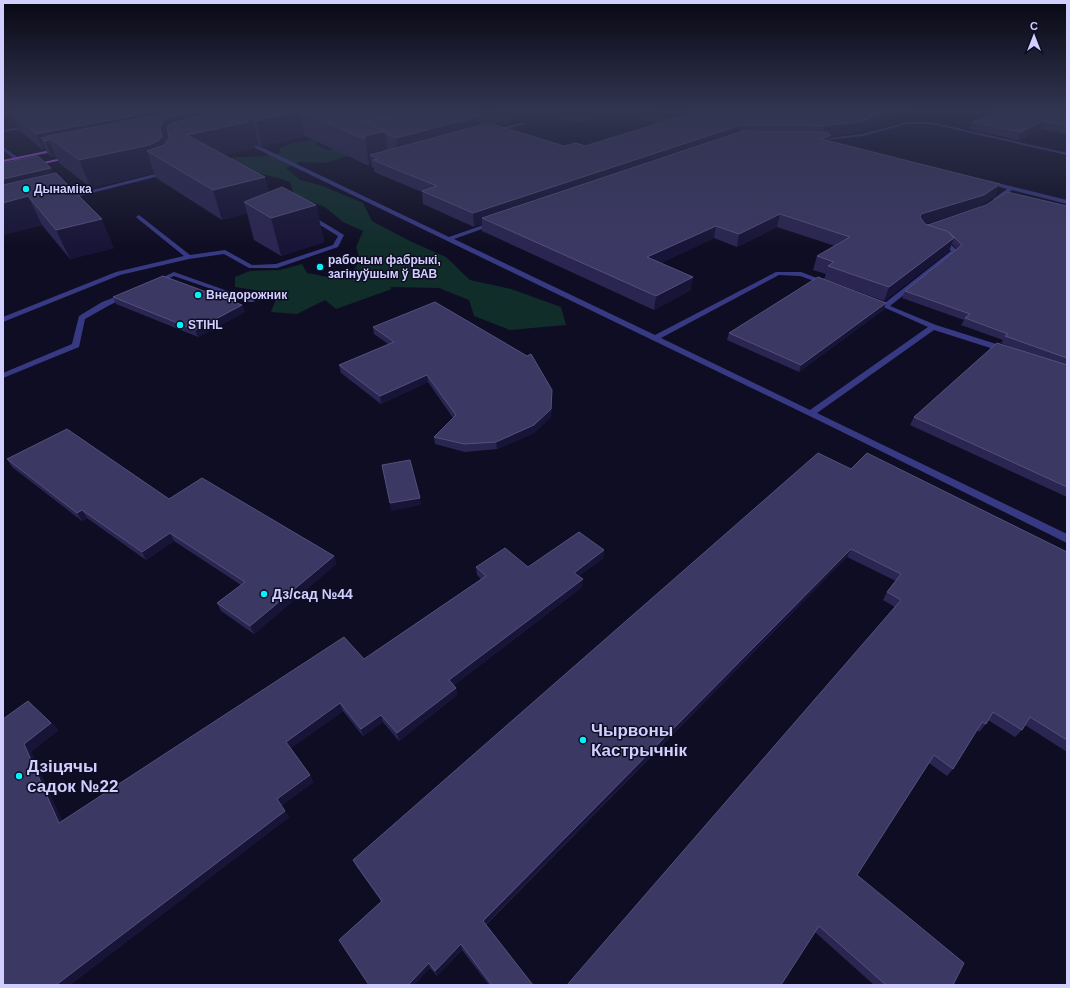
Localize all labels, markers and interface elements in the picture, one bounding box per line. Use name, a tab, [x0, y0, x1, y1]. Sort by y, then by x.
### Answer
north arrow	[1014, 16, 1054, 56]
text: С	[1030, 20, 1038, 32]
place label: Дынаміка	[34, 182, 92, 196]
marker: Дынаміка	[21, 184, 31, 194]
place label: рабочым фабрыкі, загінуўшым ў ВАВ	[328, 253, 441, 281]
marker: рабочым фабрыкі, загінуўшым ў ВАВ	[315, 262, 325, 272]
place label: Внедорожник	[206, 288, 288, 302]
marker: Внедорожник	[193, 290, 203, 300]
place label: STIHL	[188, 318, 223, 332]
marker: STIHL	[175, 320, 185, 330]
place label: Дз/сад №44	[272, 586, 353, 602]
marker: Дз/сад №44	[259, 589, 269, 599]
place label: Чырвоны Кастрычнік	[591, 721, 688, 760]
marker: Чырвоны Кастрычнік	[578, 735, 588, 745]
place label: Дзіцячы садок №22	[27, 757, 118, 796]
marker: Дзіцячы садок №22	[14, 771, 24, 781]

